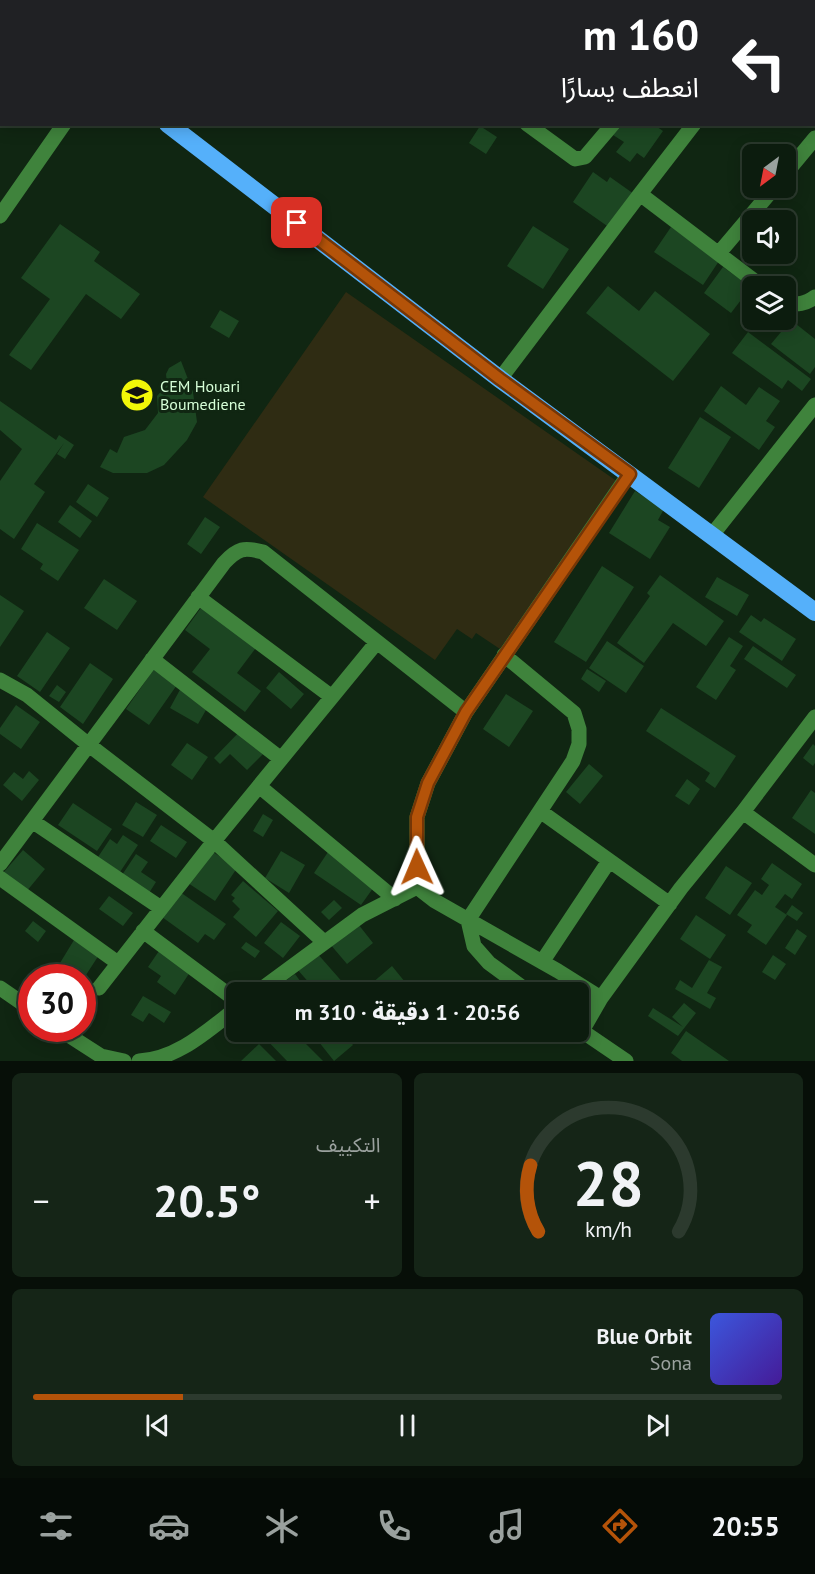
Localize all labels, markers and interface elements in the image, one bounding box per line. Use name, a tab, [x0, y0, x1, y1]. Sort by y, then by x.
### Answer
text: 160 m	[583, 7, 699, 62]
icon: left	[720, 24, 798, 102]
text: انعطف يسارًا	[561, 70, 699, 104]
north arrow	[742, 144, 796, 198]
map controls	[742, 144, 796, 330]
pin	[271, 197, 322, 248]
icon: arrive	[280, 206, 313, 239]
button: sound	[742, 210, 796, 264]
button: layers	[742, 276, 796, 330]
place label: CEM Houari Boumediene	[160, 376, 246, 414]
school or university icon: CEM Houari Boumediene	[119, 377, 155, 413]
position arrow	[385, 835, 449, 899]
speed limit sign: 30	[18, 964, 96, 1042]
text: 20:56 · 1 دقيقة · 310 m	[295, 998, 520, 1026]
text: التكييف	[316, 1132, 381, 1158]
text: 28	[573, 1142, 644, 1223]
text: 20.5°	[153, 1171, 260, 1229]
text: −	[33, 1179, 50, 1222]
text: +	[364, 1179, 381, 1222]
text: km/h	[585, 1215, 632, 1243]
text: Blue Orbit	[596, 1322, 692, 1350]
text: Sona	[650, 1350, 692, 1376]
icon: previous	[141, 1409, 174, 1442]
icon: pause	[391, 1409, 424, 1442]
icon: next	[641, 1409, 674, 1442]
icon: filters	[35, 1505, 77, 1547]
icon: car	[148, 1505, 190, 1547]
icon: climate	[261, 1505, 303, 1547]
icon: phone	[373, 1505, 415, 1547]
icon: music	[486, 1505, 528, 1547]
icon: directions	[599, 1505, 641, 1547]
text: 20:55	[711, 1509, 780, 1543]

